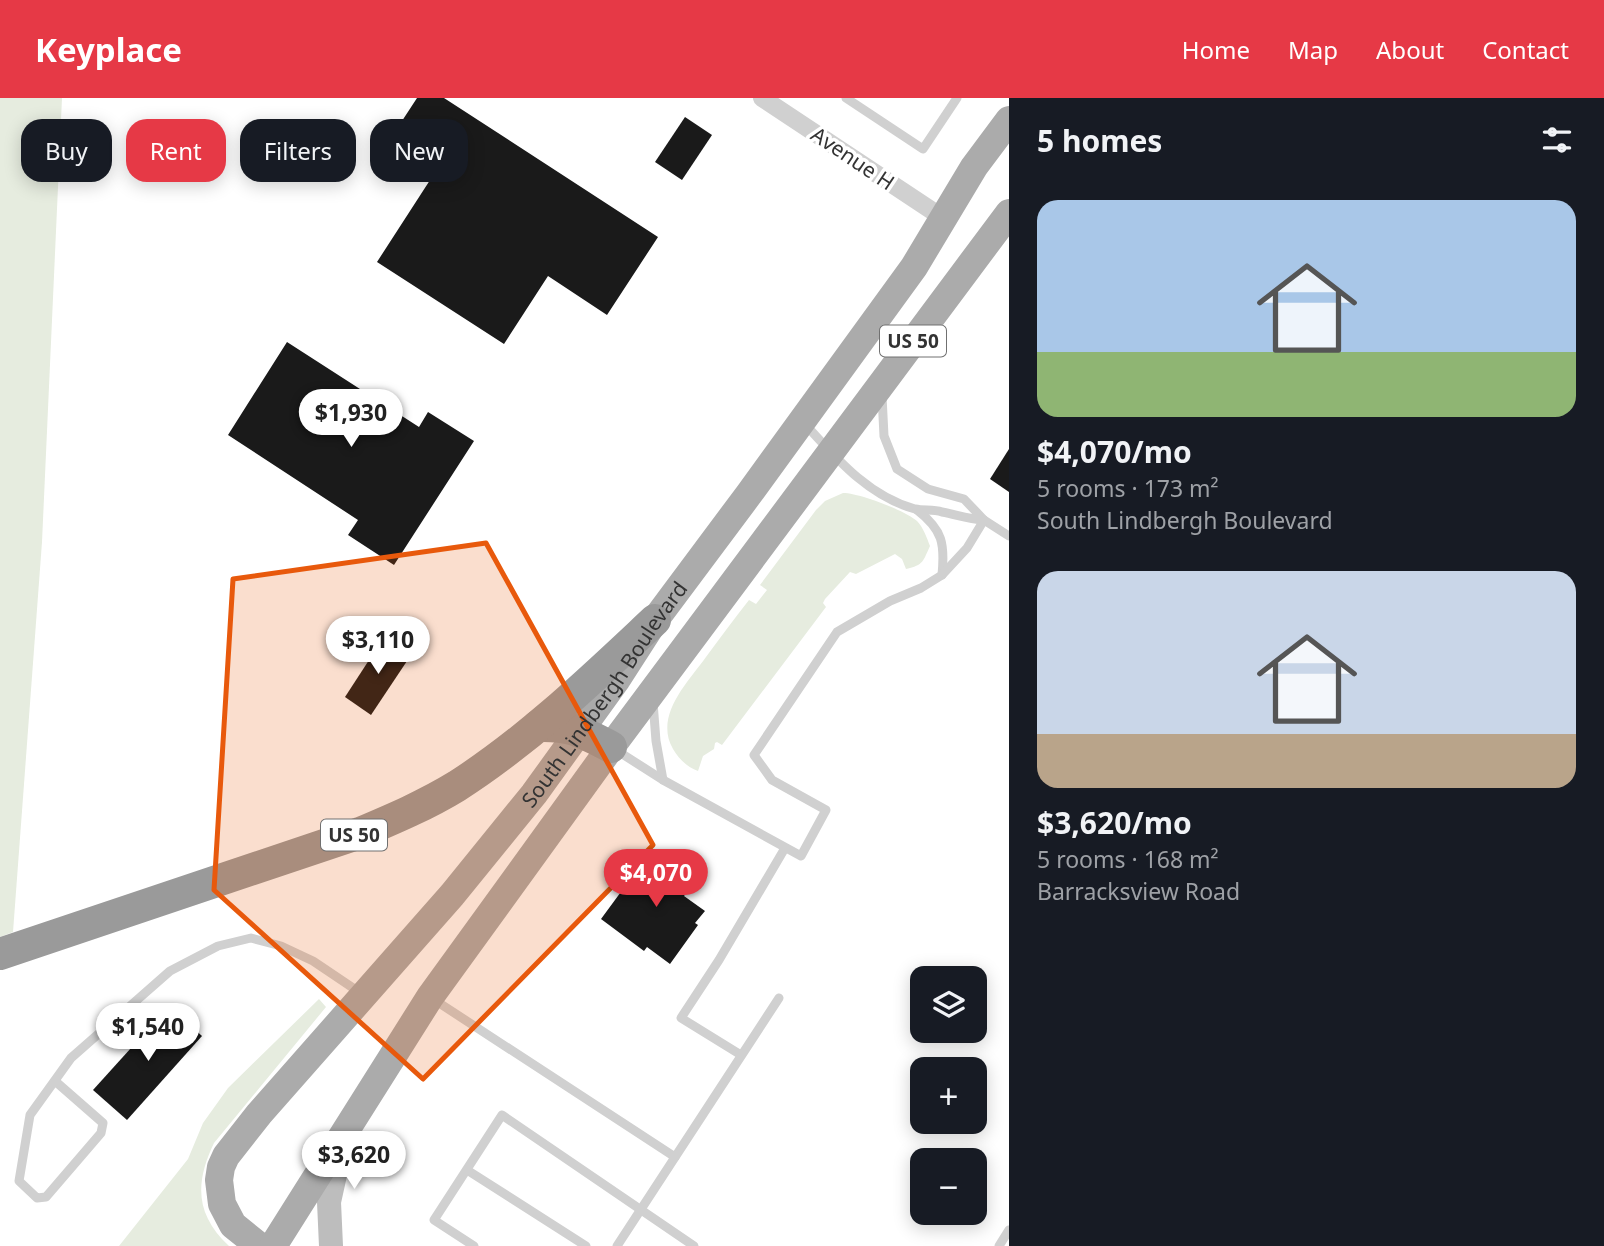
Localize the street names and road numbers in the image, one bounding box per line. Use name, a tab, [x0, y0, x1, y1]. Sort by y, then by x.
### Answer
street label: Avenue H	[806, 120, 900, 196]
road number: US 50	[880, 326, 946, 356]
street label: South Lindbergh Boulevard	[515, 575, 693, 813]
road number: US 50	[321, 820, 387, 850]

